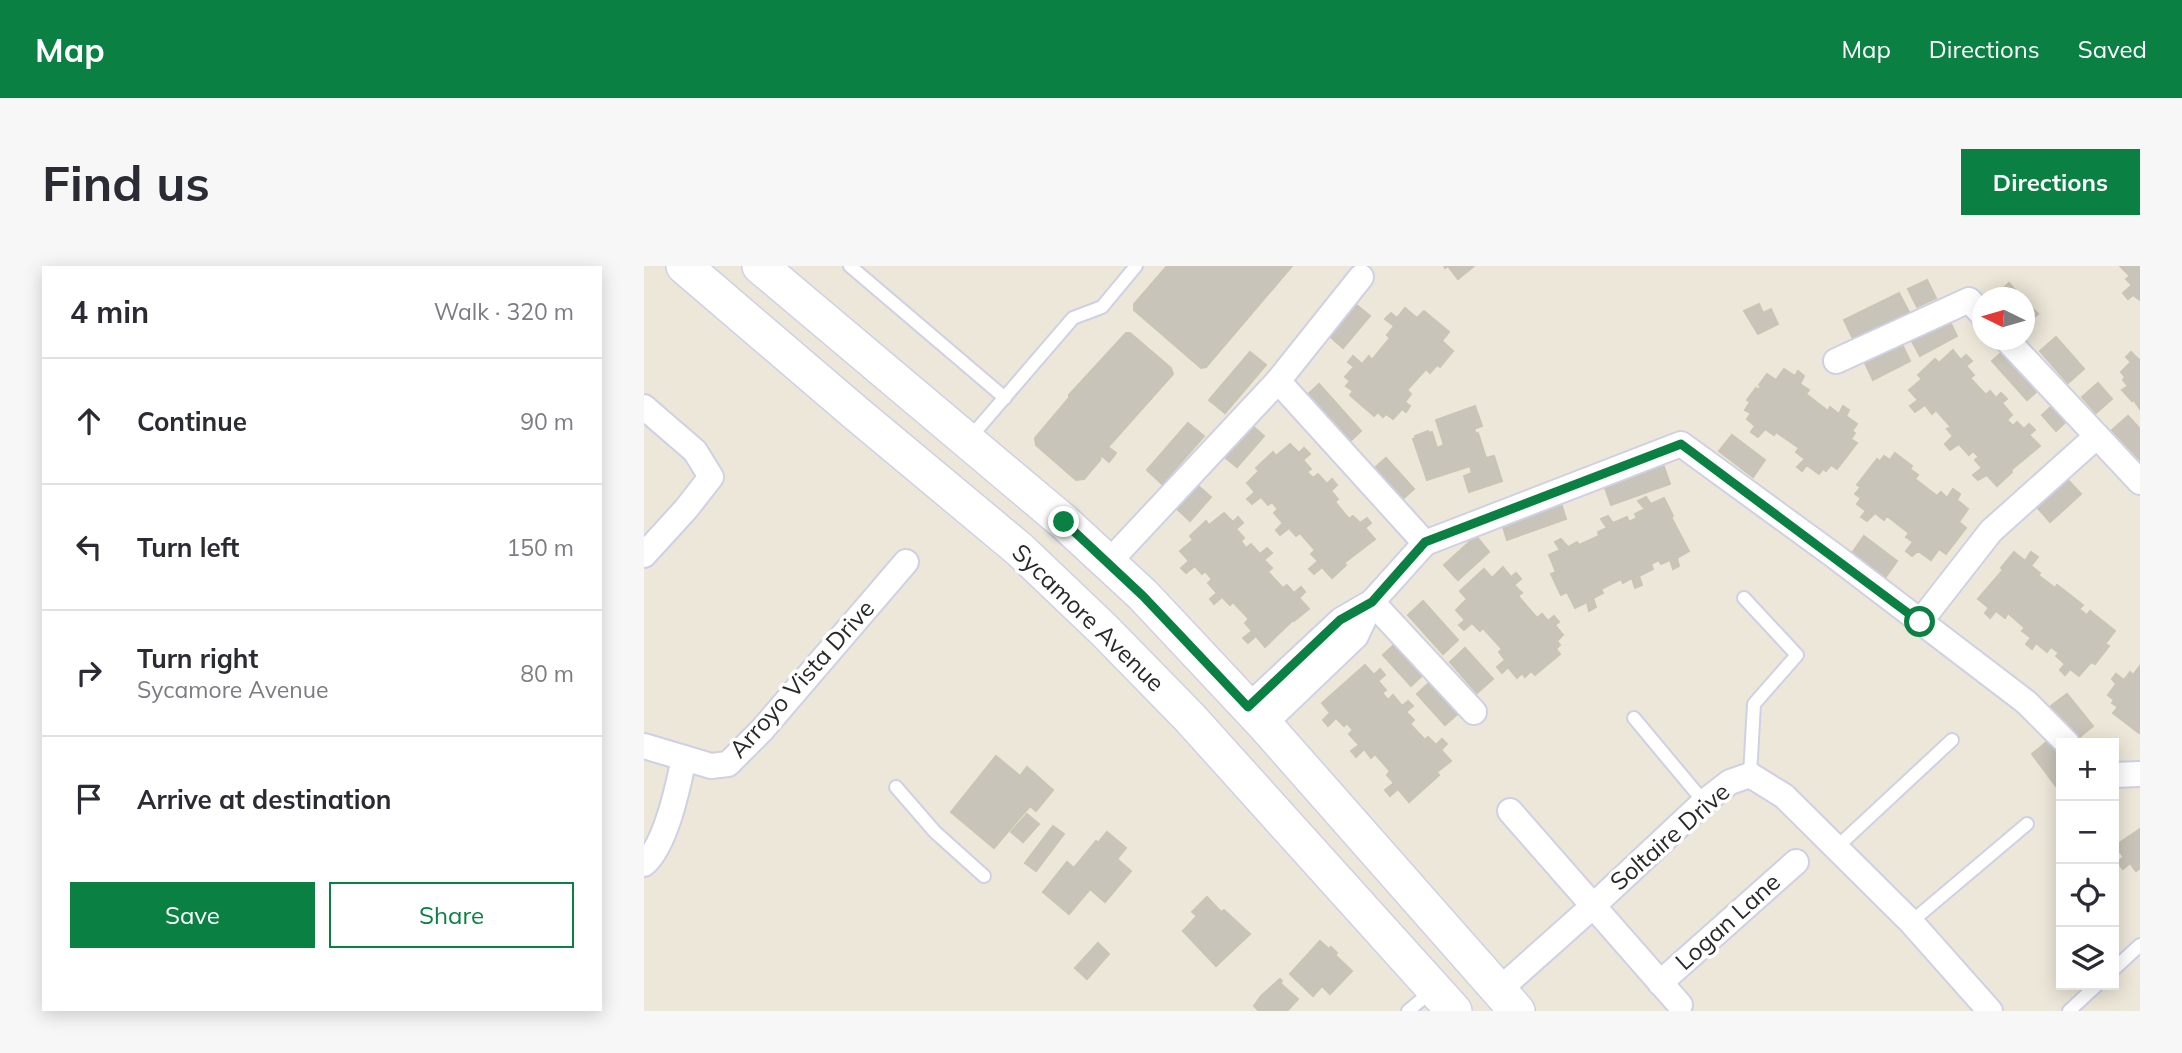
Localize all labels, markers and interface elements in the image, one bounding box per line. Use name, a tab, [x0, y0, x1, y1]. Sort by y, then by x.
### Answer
text: Map	[35, 29, 105, 70]
text: Map	[1841, 34, 1891, 64]
text: Directions	[1929, 34, 2040, 64]
text: Saved	[2078, 34, 2147, 64]
button: Directions	[1961, 149, 2140, 215]
text: Find us	[42, 152, 210, 213]
north arrow	[1972, 287, 2035, 350]
text: 4 min	[70, 293, 149, 331]
text: Walk · 320 m	[434, 297, 574, 326]
icon: ahead	[70, 402, 108, 440]
text: Continue	[137, 405, 247, 438]
text: 90 m	[520, 407, 574, 436]
route end	[1048, 506, 1079, 537]
icon: left	[70, 528, 108, 566]
text: Turn left	[137, 531, 239, 564]
text: 150 m	[506, 533, 574, 562]
street label: Sycamore Avenue	[1006, 537, 1171, 697]
street label: Arroyo Vista Drive	[722, 593, 880, 764]
route start	[1904, 606, 1935, 637]
text: Turn right	[137, 642, 258, 675]
icon: right	[70, 654, 108, 692]
text: 80 m	[520, 659, 574, 688]
text: Sycamore Avenue	[137, 675, 328, 704]
map controls	[2056, 738, 2119, 990]
button: +	[2056, 738, 2119, 801]
street label: Soltaire Drive	[1603, 776, 1735, 896]
icon: arrive	[70, 780, 108, 818]
text: Arrive at destination	[137, 783, 392, 816]
button: −	[2056, 801, 2119, 864]
button: locate	[2056, 864, 2119, 927]
street label: Logan Lane	[1669, 866, 1786, 976]
button: Save	[70, 882, 315, 948]
button: Share	[329, 882, 574, 948]
button: layers	[2056, 927, 2119, 990]

